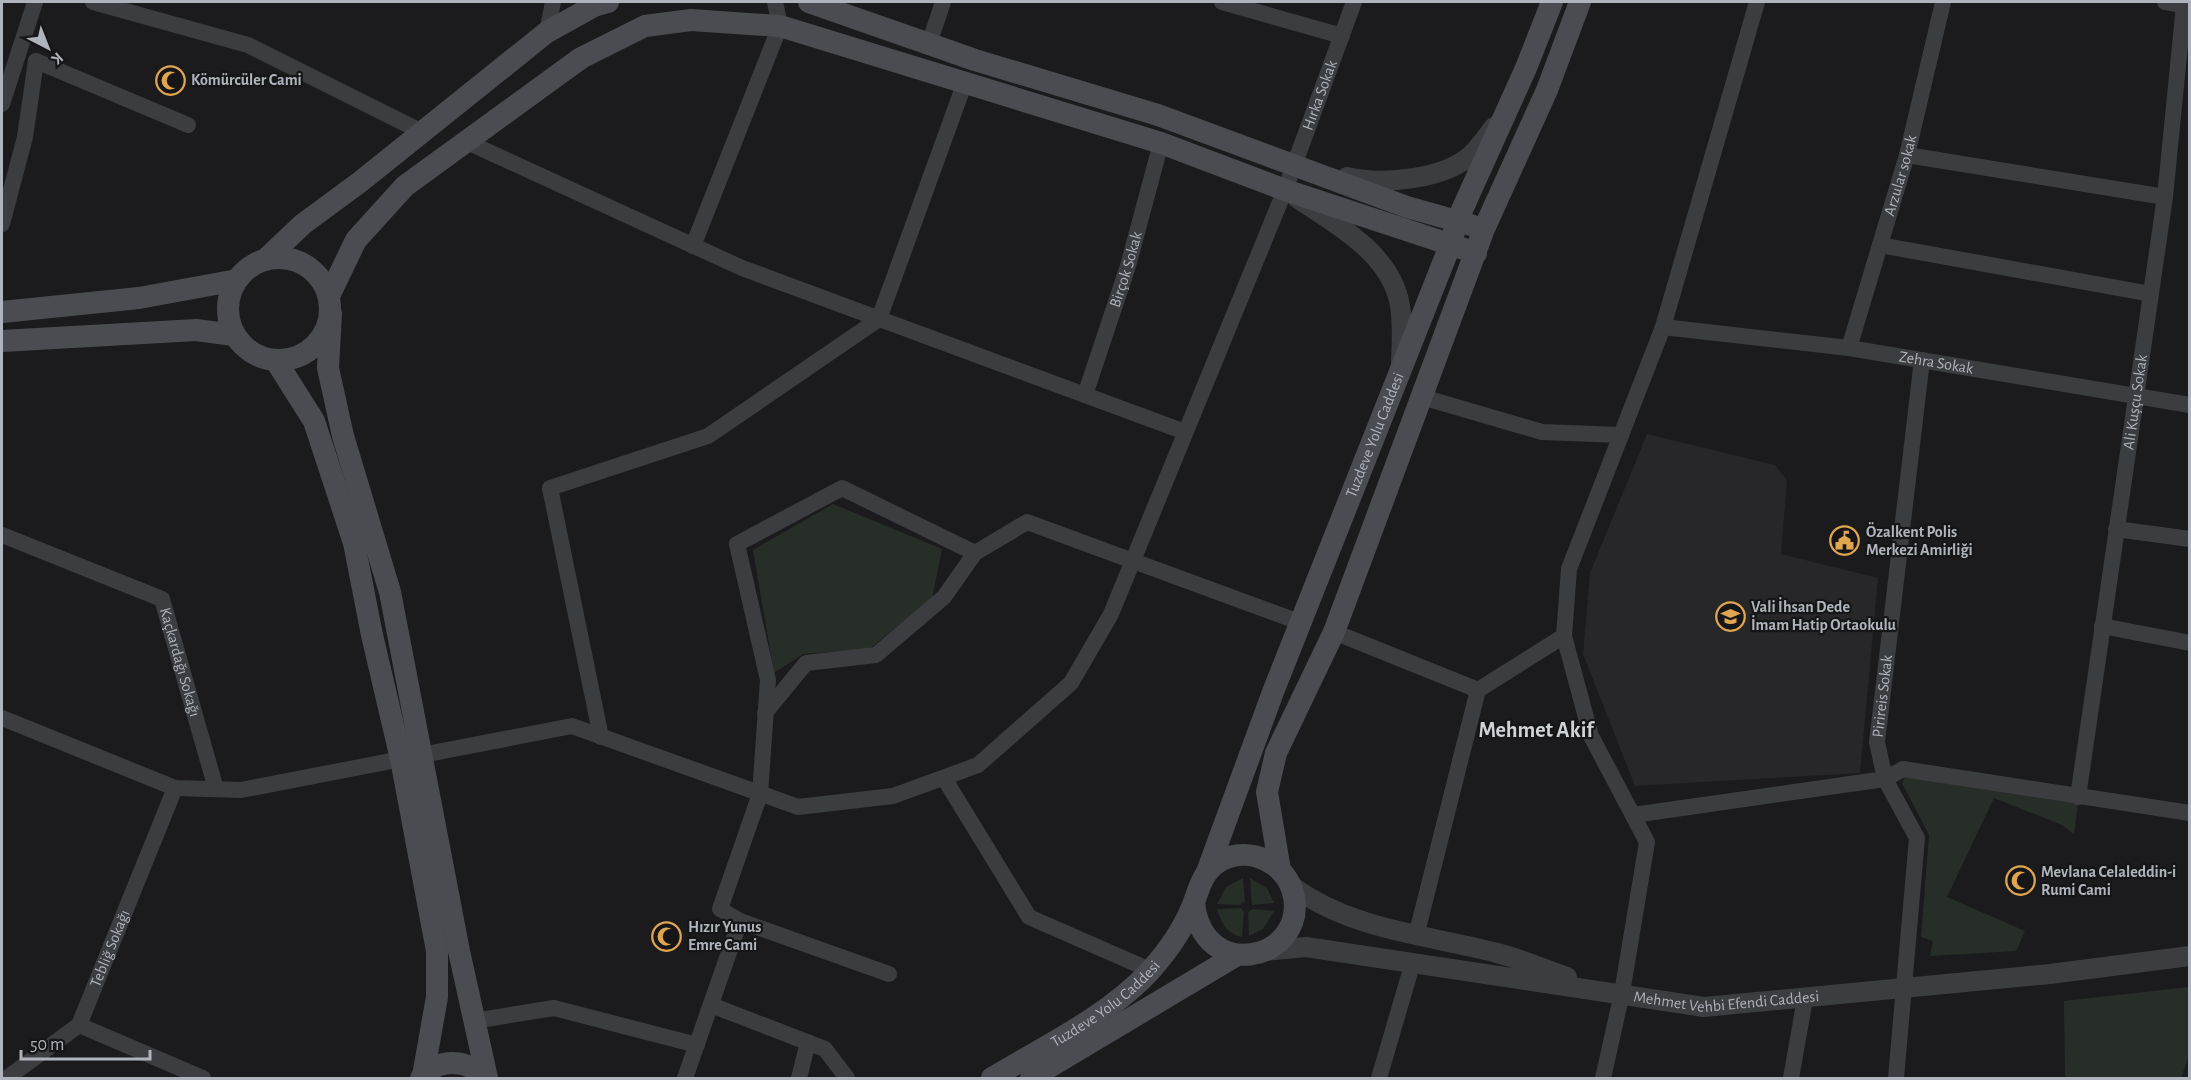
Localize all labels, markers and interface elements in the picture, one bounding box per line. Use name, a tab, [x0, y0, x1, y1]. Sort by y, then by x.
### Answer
north arrow	[18, 18, 78, 78]
text: K	[48, 49, 66, 68]
street label: Hırka Sokak	[1300, 57, 1340, 133]
mosque icon: Kömürcüler Cami	[154, 64, 186, 96]
place label: Kömürcüler Cami	[191, 72, 302, 88]
street label: Arzular sokak	[1881, 133, 1920, 218]
street label: Birçok Sokak	[1107, 229, 1145, 309]
street label: Zehra Sokak	[1898, 348, 1975, 377]
street label: Ali Kuşçu Sokak	[2120, 353, 2150, 451]
street label: Tuzdeve Yolu Caddesi	[1343, 370, 1407, 500]
place label: Özalkent Polis Merkezi Amirliği	[1866, 522, 1973, 558]
public building icon: Özalkent Polis Merkezi Amirliği	[1829, 525, 1861, 557]
place label: Vali İhsan Dede İmam Hatip Ortaokulu	[1751, 597, 1897, 633]
school or university icon: Vali İhsan Dede İmam Hatip Ortaokulu	[1714, 600, 1746, 632]
street label: Kaçkardağı Sokağı	[157, 606, 203, 719]
street label: Pirireis Sokak	[1870, 653, 1895, 738]
district label: Mehmet Akif	[1478, 719, 1595, 741]
place label: Mevlana Celaleddin-i Rumi Cami	[2041, 864, 2176, 898]
mosque icon: Mevlana Celaleddin-i Rumi Cami	[2004, 865, 2036, 897]
street label: Tebliğ Sokağı	[87, 908, 133, 989]
place label: Hızır Yunus Emre Cami	[688, 919, 761, 953]
mosque icon: Hızır Yunus Emre Cami	[651, 920, 683, 952]
street label: Tuzdeve Yolu Caddesi	[1048, 958, 1163, 1050]
street label: Mehmet Vehbi Efendi Caddesi	[1633, 988, 1820, 1015]
scale bar	[21, 1023, 150, 1061]
text: 50 m	[30, 1036, 64, 1054]

